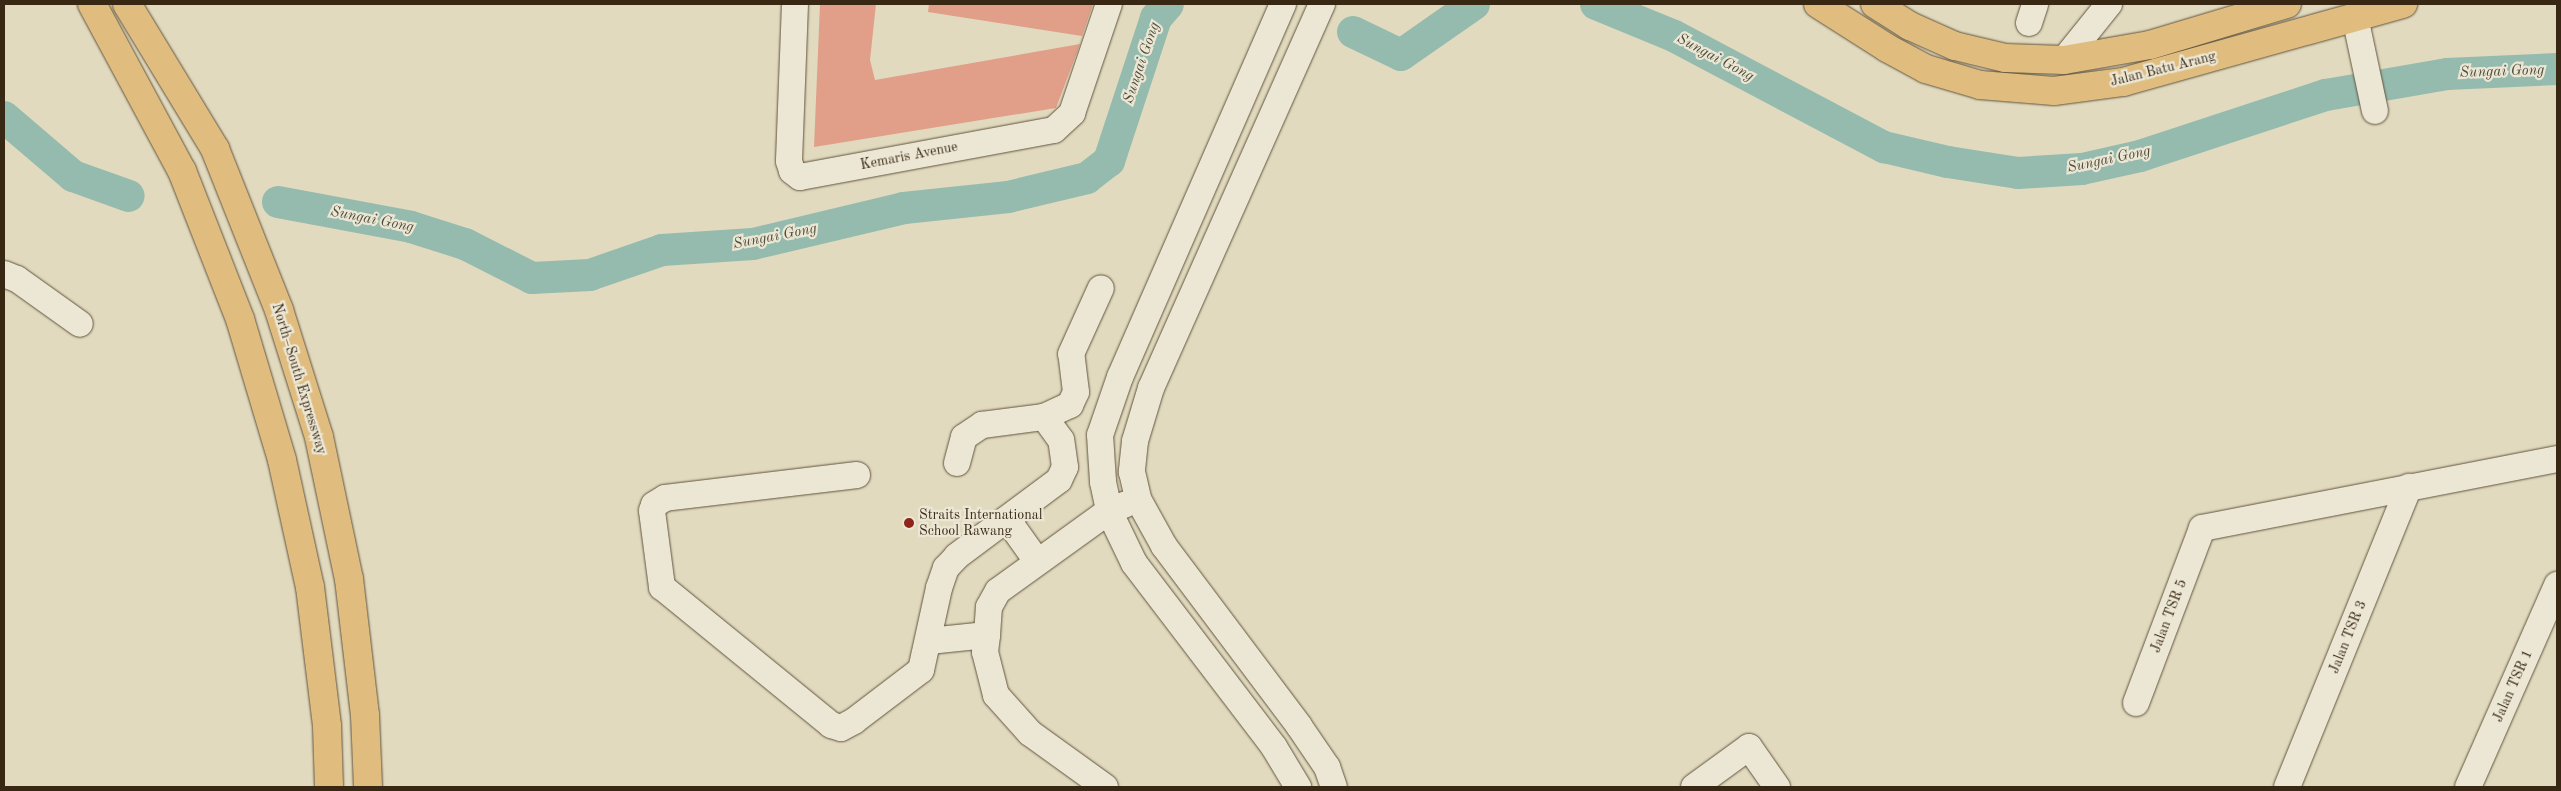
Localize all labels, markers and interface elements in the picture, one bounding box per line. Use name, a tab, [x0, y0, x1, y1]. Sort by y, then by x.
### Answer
water label: Sungai Gong	[1120, 20, 1164, 106]
water label: Sungai Gong	[1673, 30, 1757, 86]
street label: Jalan Batu Arang	[2109, 48, 2217, 90]
water label: Sungai Gong	[2459, 62, 2545, 82]
street label: Kemaris Avenue	[859, 138, 959, 174]
water label: Sungai Gong	[2066, 142, 2152, 178]
water label: Sungai Gong	[329, 203, 415, 237]
water label: Sungai Gong	[732, 220, 818, 254]
street label: North–South Expressway	[268, 301, 330, 457]
place label: Straits International School Rawang	[919, 507, 1042, 540]
marker: Straits International School Rawang	[903, 517, 915, 529]
street label: Jalan TSR 5	[2147, 577, 2191, 655]
street label: Jalan TSR 3	[2326, 598, 2370, 676]
street label: Jalan TSR 1	[2490, 647, 2536, 725]

